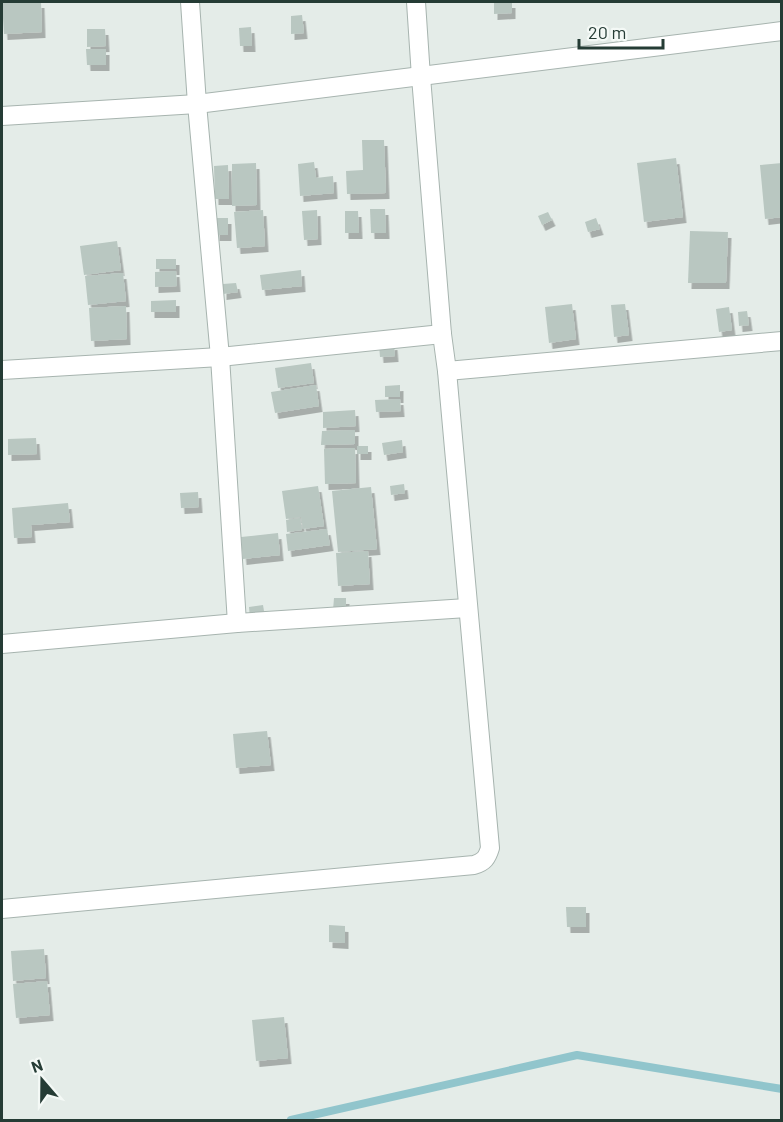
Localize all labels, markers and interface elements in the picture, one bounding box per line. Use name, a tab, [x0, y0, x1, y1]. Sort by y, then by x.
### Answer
scale bar	[579, 12, 663, 50]
text: 20 m	[588, 21, 626, 43]
north arrow	[12, 1050, 72, 1110]
text: N	[28, 1055, 45, 1076]

